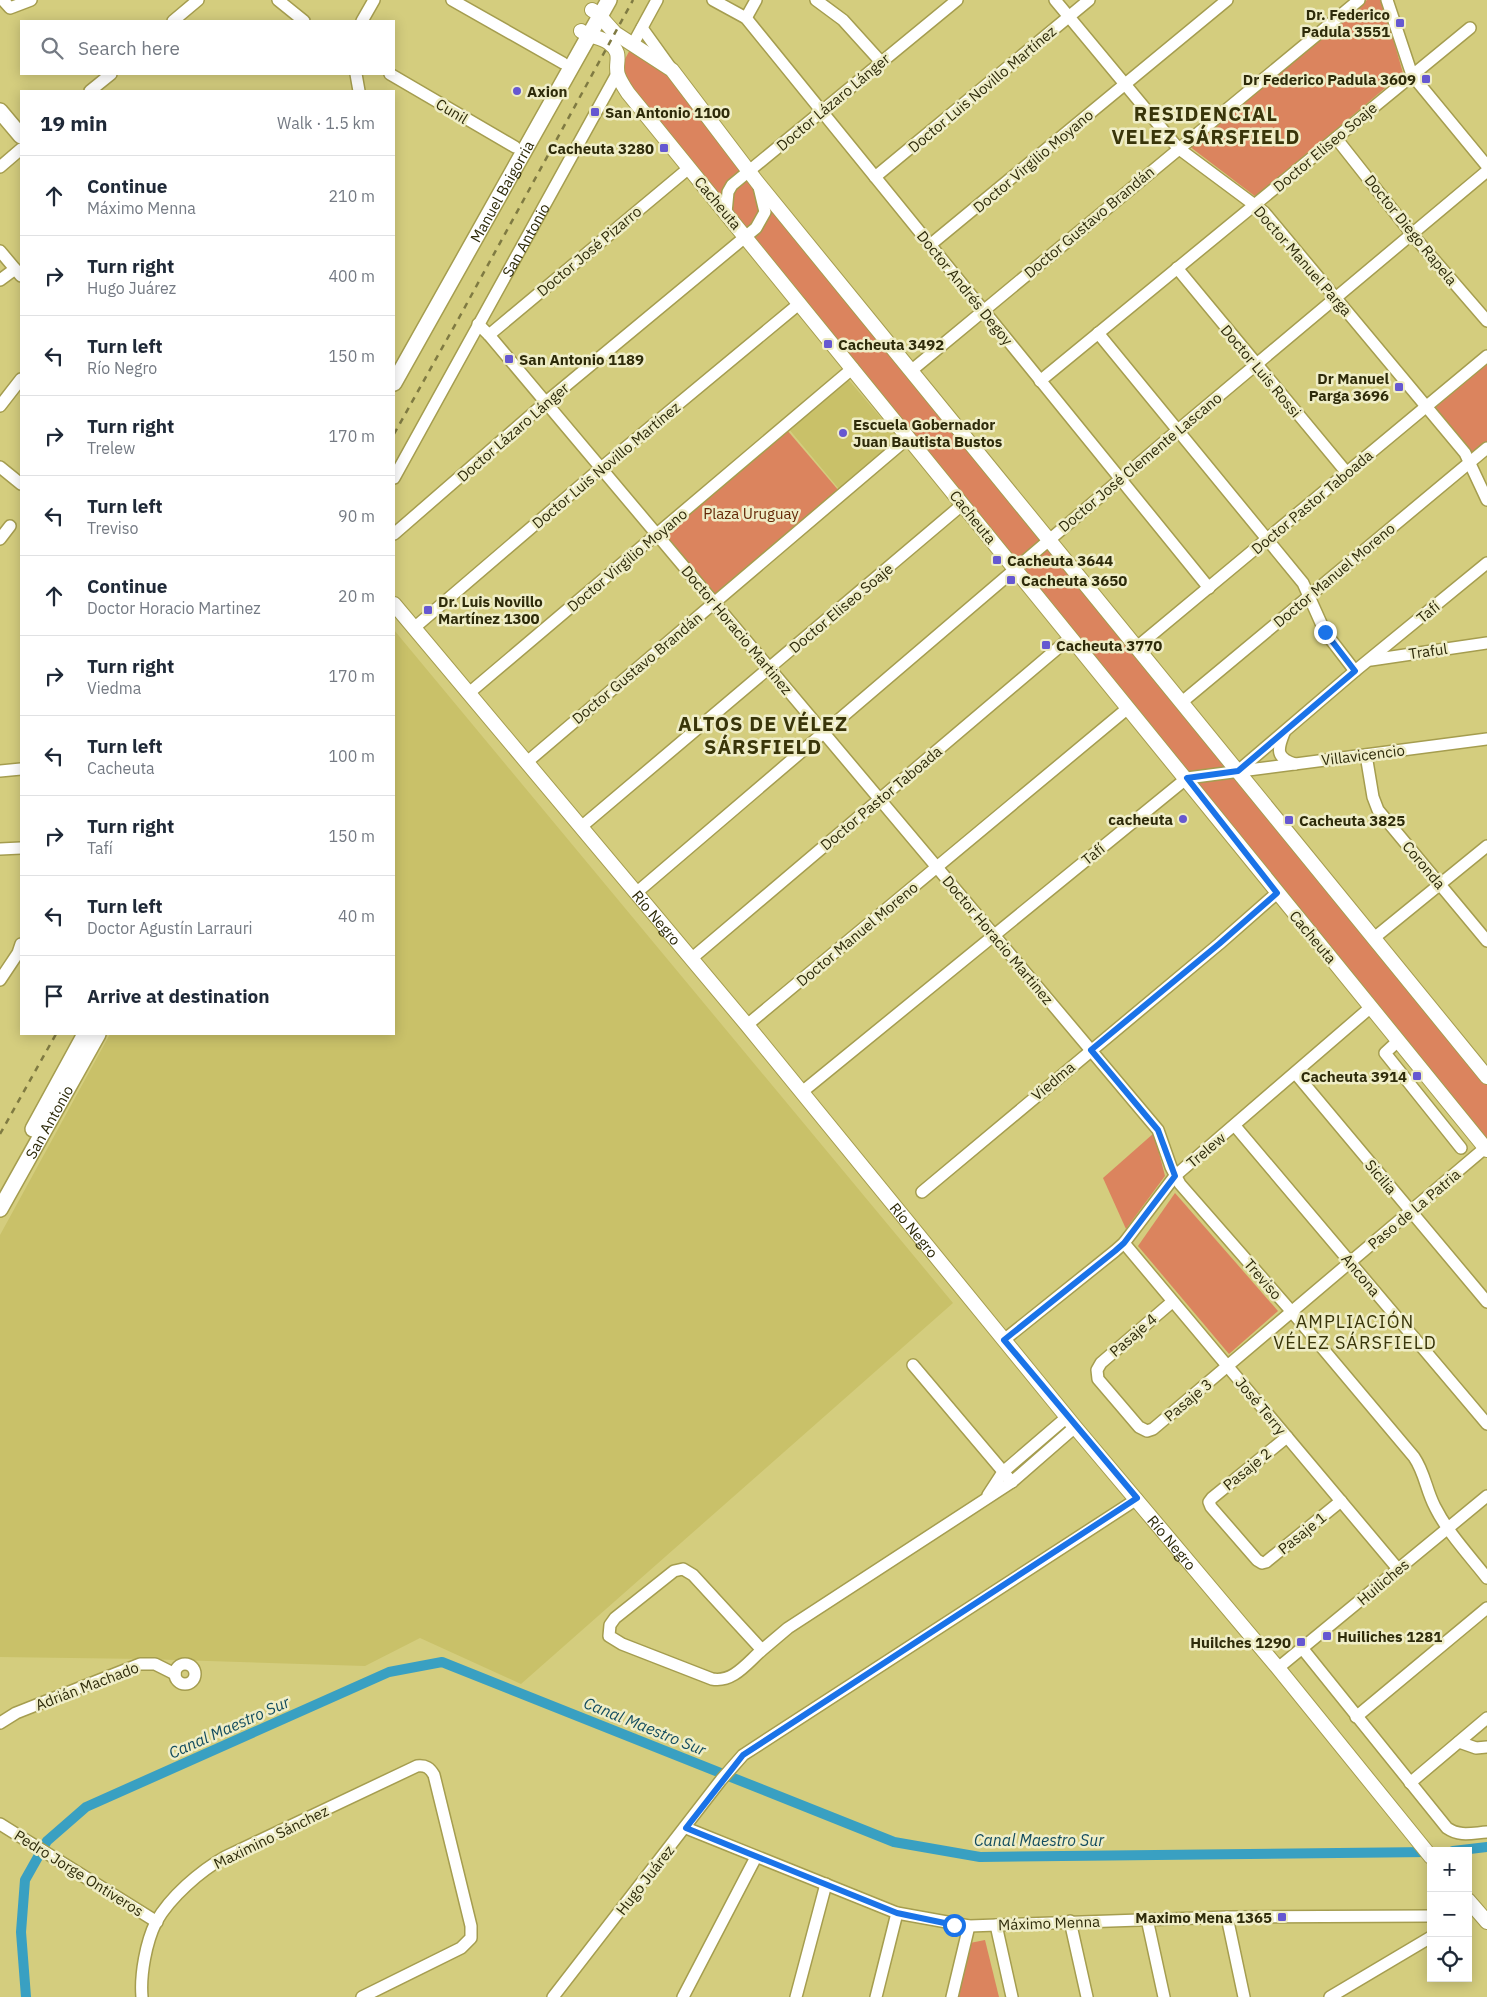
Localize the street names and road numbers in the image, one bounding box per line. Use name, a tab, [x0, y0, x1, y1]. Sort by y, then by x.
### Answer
street label: Doctor Luis Novillo Martínez	[904, 21, 1060, 157]
street label: Doctor Lázaro Lánger	[772, 49, 894, 155]
street label: Cunil	[432, 94, 472, 128]
street label: Doctor Eliseo Soaje	[1269, 98, 1381, 196]
street label: Doctor Virgilio Moyano	[969, 105, 1097, 217]
street label: Manuel Baigorria	[466, 137, 538, 245]
street label: Doctor Gustavo Brandán	[1020, 162, 1158, 282]
street label: Doctor Diego Rapela	[1361, 171, 1461, 289]
street label: Cacheuta	[690, 173, 746, 233]
street label: San Antonio	[497, 200, 553, 280]
street label: Doctor José Pizarro	[533, 202, 645, 300]
street label: Doctor Manuel Parga	[1250, 202, 1356, 320]
street label: Doctor Andrés Degoy	[913, 227, 1017, 350]
street label: Doctor Luis Rossi	[1217, 321, 1305, 421]
street label: Doctor Lázaro Lánger	[453, 378, 573, 486]
street label: Doctor José Clemente Lascano	[1054, 388, 1226, 536]
street label: Doctor Luis Novillo Martínez	[528, 397, 684, 533]
street label: Doctor Pastor Taboada	[1247, 446, 1377, 558]
street label: Cacheuta	[946, 486, 1000, 548]
street label: Doctor Virgilio Moyano	[563, 504, 691, 616]
street label: Doctor Manuel Moreno	[1269, 519, 1399, 631]
street label: Doctor Eliseo Soaje	[785, 559, 897, 657]
street label: Doctor Horacio Martinez	[677, 562, 797, 698]
street label: Tafí	[1413, 597, 1444, 627]
street label: Doctor Gustavo Brandán	[568, 608, 706, 728]
street label: Traful	[1407, 639, 1449, 663]
street label: Villavicencio	[1320, 740, 1406, 770]
street label: Doctor Pastor Taboada	[816, 742, 946, 854]
street label: Coronda	[1398, 837, 1450, 893]
street label: Tafí	[1078, 839, 1109, 869]
street label: Doctor Horacio Martinez	[938, 872, 1058, 1008]
street label: Doctor Manuel Moreno	[792, 878, 922, 990]
street label: Río Negro	[628, 886, 685, 949]
street label: Cacheuta	[1285, 907, 1341, 967]
street label: Viedma	[1027, 1057, 1079, 1105]
street label: San Antonio	[21, 1082, 77, 1162]
street label: Trelew	[1183, 1128, 1230, 1172]
street label: Sicilia	[1361, 1156, 1401, 1198]
street label: Paso de La Patria	[1364, 1165, 1464, 1253]
street label: Río Negro	[886, 1198, 942, 1262]
street label: Ancona	[1337, 1250, 1385, 1300]
street label: Treviso	[1240, 1255, 1286, 1303]
street label: Pasaje 4	[1105, 1309, 1161, 1361]
street label: José Terry	[1231, 1373, 1291, 1439]
street label: Pasaje 3	[1160, 1374, 1216, 1426]
street label: Pasaje 2	[1219, 1444, 1275, 1494]
street label: Pasaje 1	[1274, 1508, 1330, 1558]
street label: Río Negro	[1144, 1511, 1201, 1574]
street label: Huiliches	[1353, 1555, 1413, 1609]
street label: Adrián Machado	[33, 1658, 141, 1714]
street label: Maximino Sánchez	[211, 1801, 332, 1873]
street label: Pedro Jorge Ontiveros	[11, 1826, 147, 1920]
street label: Hugo Juárez	[612, 1841, 678, 1919]
street label: Máximo Menna	[998, 1912, 1100, 1934]

